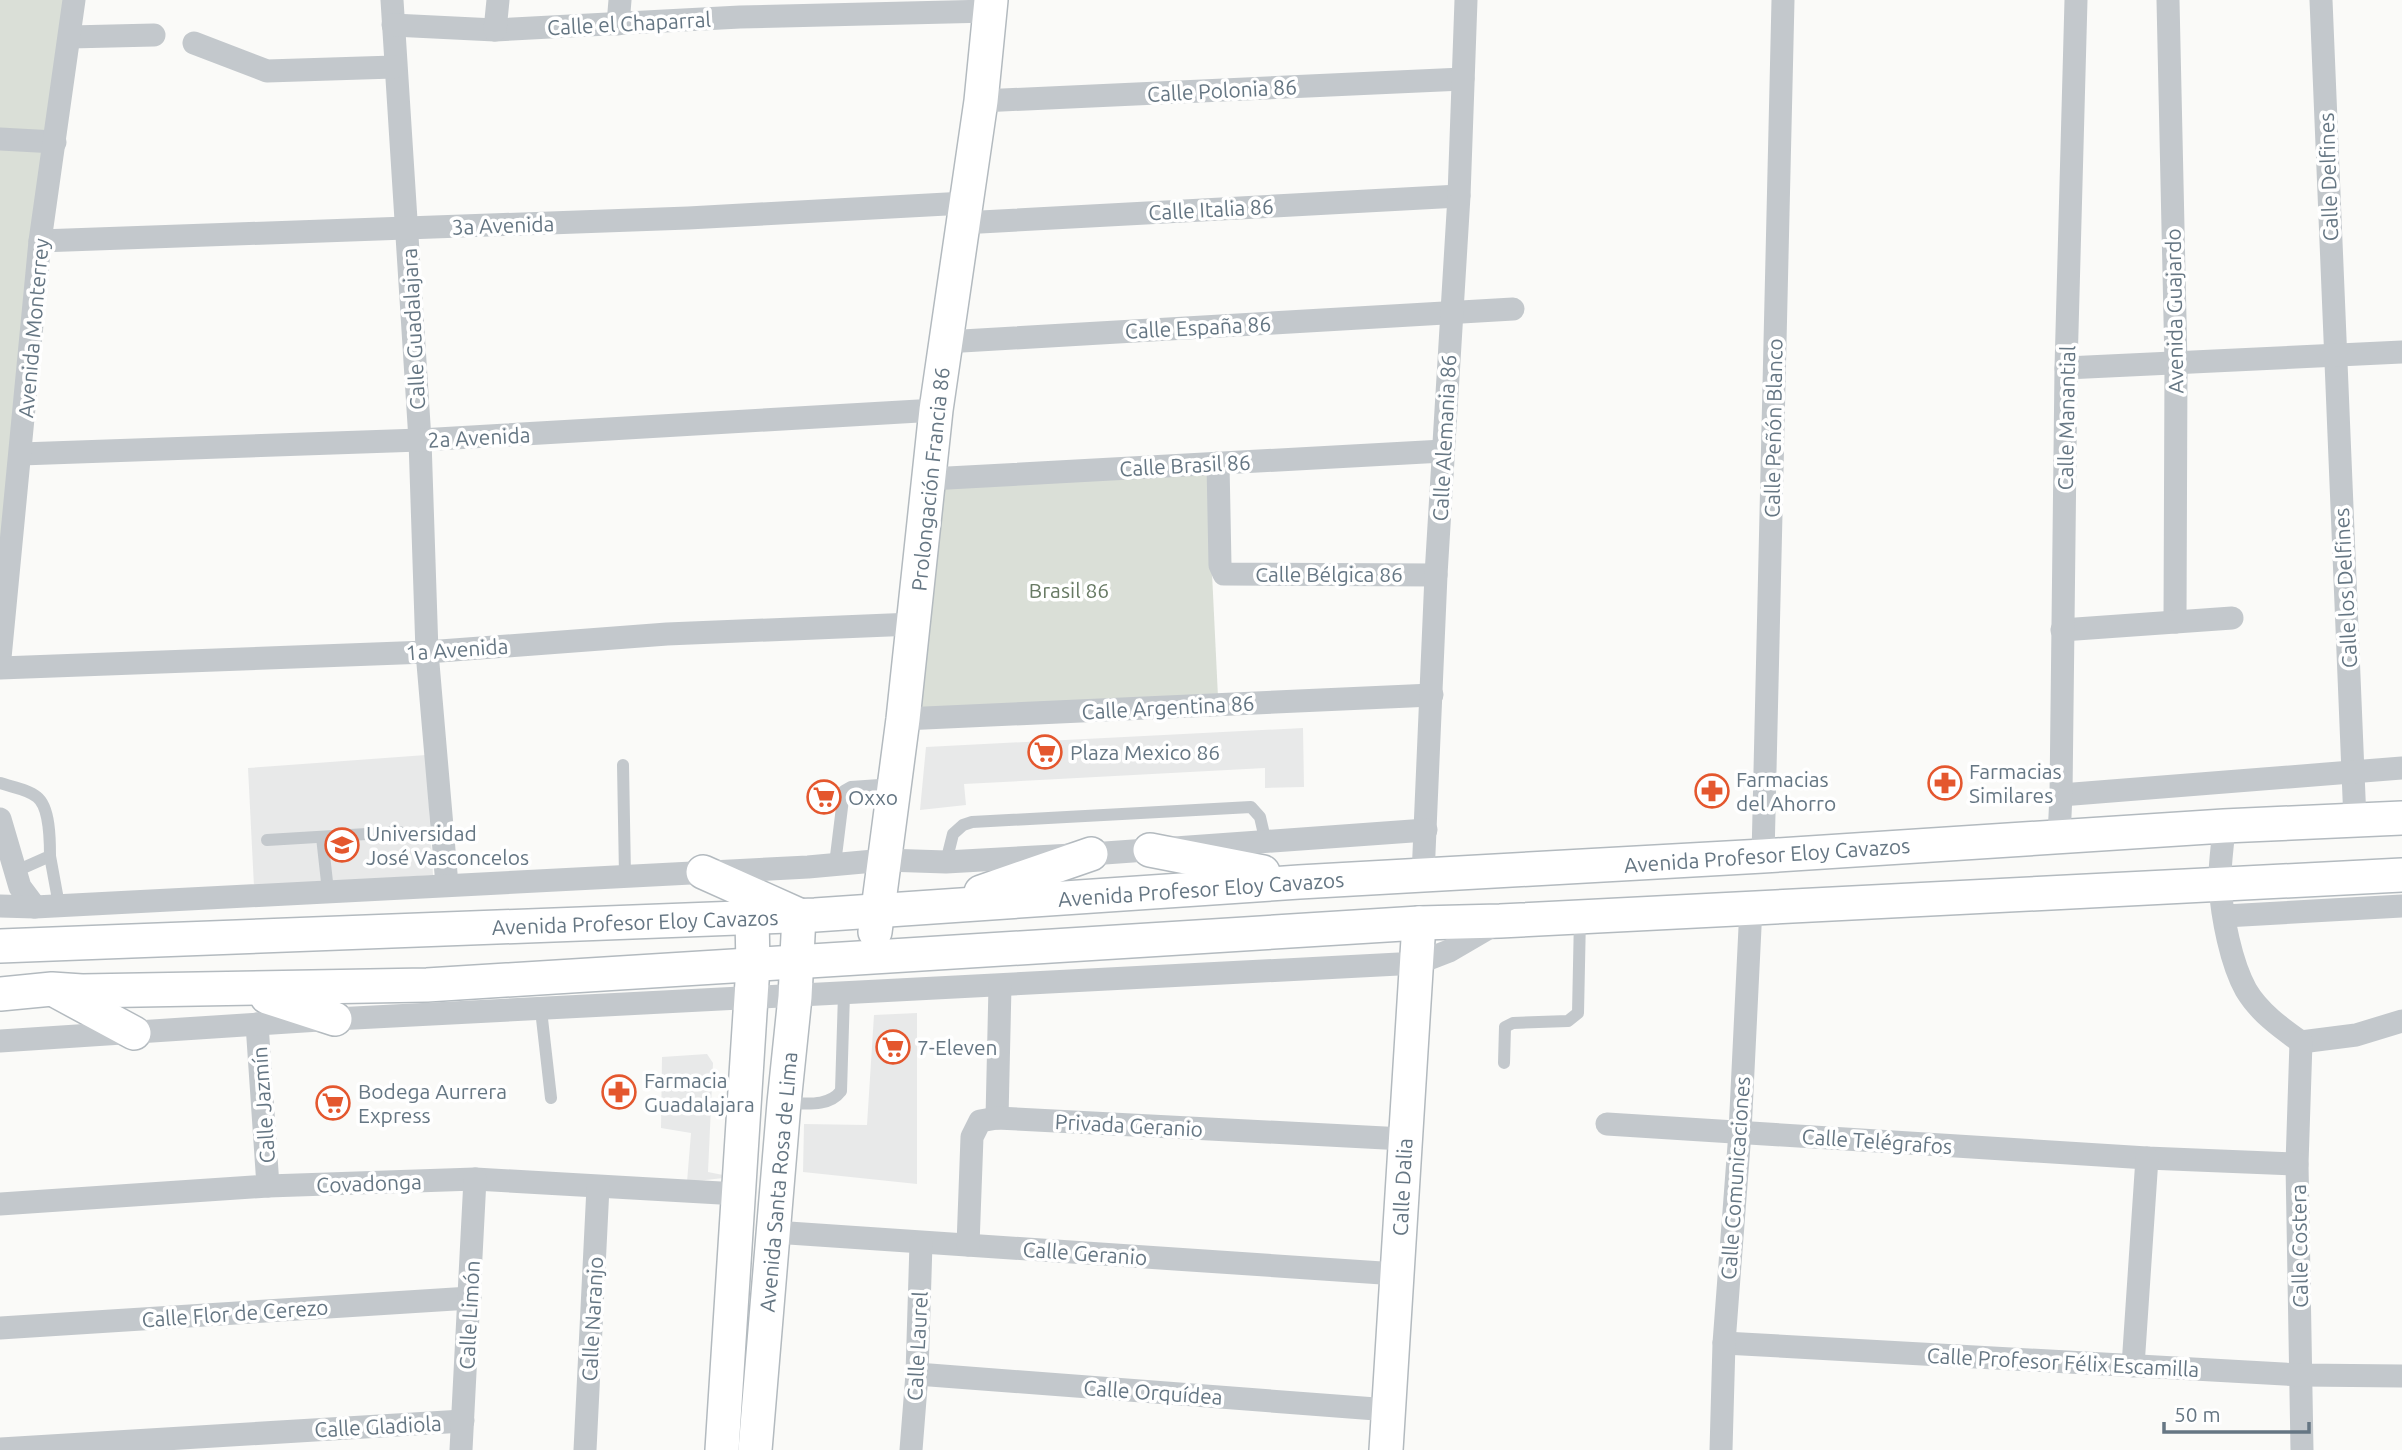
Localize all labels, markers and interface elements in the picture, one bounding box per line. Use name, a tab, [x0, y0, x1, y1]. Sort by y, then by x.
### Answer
street label: Calle el Chaparral	[547, 7, 711, 39]
street label: Calle Polonia 86	[1147, 74, 1297, 106]
street label: Calle Delfines	[2314, 112, 2342, 242]
street label: Calle Italia 86	[1148, 194, 1274, 224]
street label: 3a Avenida	[451, 211, 555, 239]
street label: Avenida Guajardo	[2161, 228, 2187, 394]
street label: Avenida Monterrey	[13, 237, 53, 419]
street label: Calle Guadalajara	[397, 248, 429, 410]
street label: Calle España 86	[1124, 311, 1272, 343]
street label: Calle Peñón Blanco	[1759, 338, 1787, 518]
street label: Calle Manantial	[2053, 346, 2079, 490]
street label: Calle Alemania 86	[1428, 354, 1460, 522]
street label: Prolongación Francia 86	[906, 366, 954, 592]
street label: 2a Avenida	[427, 422, 531, 452]
street label: Calle Brasil 86	[1119, 450, 1251, 480]
street label: Calle los Delfines	[2329, 507, 2361, 669]
street label: Calle Bélgica 86	[1255, 562, 1403, 586]
park label: Brasil 86	[1029, 578, 1109, 602]
street label: 1a Avenida	[405, 633, 509, 665]
street label: Calle Argentina 86	[1081, 690, 1255, 724]
supermarket icon: Plaza Mexico 86	[1026, 733, 1064, 771]
place label: Plaza Mexico 86	[1070, 740, 1220, 764]
place label: Farmacias Similares	[1969, 759, 2062, 807]
pharmacy icon: Farmacias Similares	[1926, 764, 1964, 802]
place label: Farmacias del Ahorro	[1736, 767, 1836, 815]
pharmacy icon: Farmacias del Ahorro	[1693, 772, 1731, 810]
supermarket icon: Oxxo	[805, 778, 843, 816]
place label: Oxxo	[848, 785, 898, 809]
place label: Universidad José Vasconcelos	[366, 821, 529, 869]
school or university icon: Universidad José Vasconcelos	[323, 826, 361, 864]
street label: Avenida Profesor Eloy Cavazos	[1623, 833, 1911, 877]
street label: Avenida Profesor Eloy Cavazos	[1057, 867, 1345, 911]
street label: Avenida Profesor Eloy Cavazos	[491, 905, 779, 939]
supermarket icon: 7-Eleven	[874, 1028, 912, 1066]
place label: 7-Eleven	[917, 1035, 998, 1059]
street label: Calle Jazmín	[247, 1046, 279, 1164]
street label: Avenida Santa Rosa de Lima	[755, 1051, 801, 1313]
place label: Farmacia Guadalajara	[644, 1068, 755, 1116]
pharmacy icon: Farmacia Guadalajara	[600, 1073, 638, 1111]
street label: Calle Comunicaciones	[1716, 1076, 1754, 1280]
place label: Bodega Aurrera Express	[358, 1079, 507, 1127]
supermarket icon: Bodega Aurrera Express	[314, 1084, 352, 1122]
street label: Privada Geranio	[1054, 1109, 1204, 1141]
street label: Calle Telégrafos	[1801, 1124, 1953, 1158]
street label: Calle Dalia	[1387, 1137, 1417, 1237]
street label: Covadonga	[316, 1169, 422, 1197]
street label: Calle Costera	[2286, 1184, 2312, 1308]
street label: Calle Geranio	[1022, 1237, 1148, 1269]
street label: Calle Naranjo	[577, 1256, 607, 1382]
street label: Calle Limón	[454, 1260, 484, 1370]
street label: Calle Laurel	[902, 1291, 932, 1401]
street label: Calle Flor de Cerezo	[141, 1295, 329, 1331]
street label: Calle Profesor Félix Escamilla	[1926, 1343, 2200, 1381]
street label: Calle Orquídea	[1083, 1375, 1223, 1409]
scale bar	[2164, 1390, 2309, 1434]
text: 50 m	[2174, 1402, 2221, 1426]
street label: Calle Gladiola	[314, 1411, 442, 1441]

